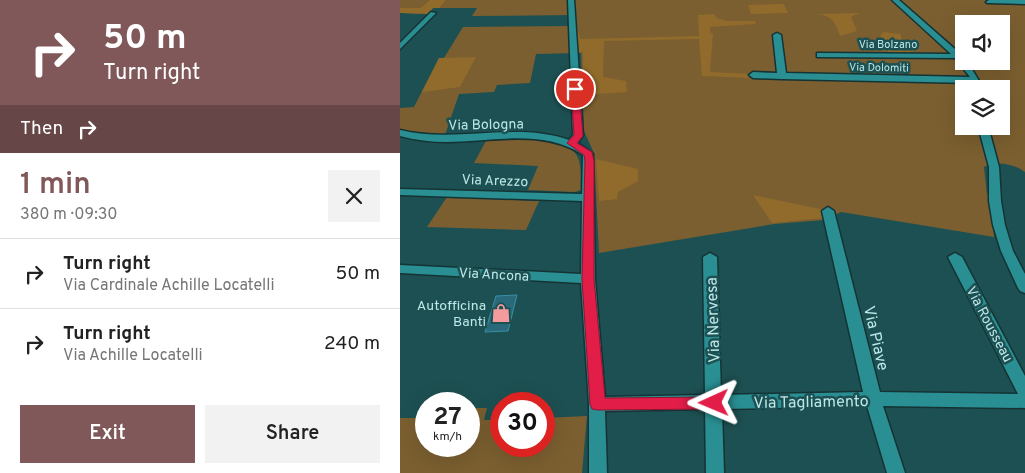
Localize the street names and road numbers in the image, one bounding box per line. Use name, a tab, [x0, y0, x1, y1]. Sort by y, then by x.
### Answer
street label: Via Bolzano	[859, 38, 917, 52]
street label: Via Dolomiti	[849, 60, 909, 76]
street label: Via Bologna	[448, 116, 524, 135]
street label: Via Arezzo	[461, 172, 529, 191]
street label: Via Ancona	[458, 265, 530, 286]
street label: Via Nervesa	[703, 277, 725, 363]
street label: Via Rousseau	[962, 284, 1016, 366]
street label: Via Piave	[858, 304, 892, 373]
street label: Via Tagliamento	[753, 392, 869, 414]

